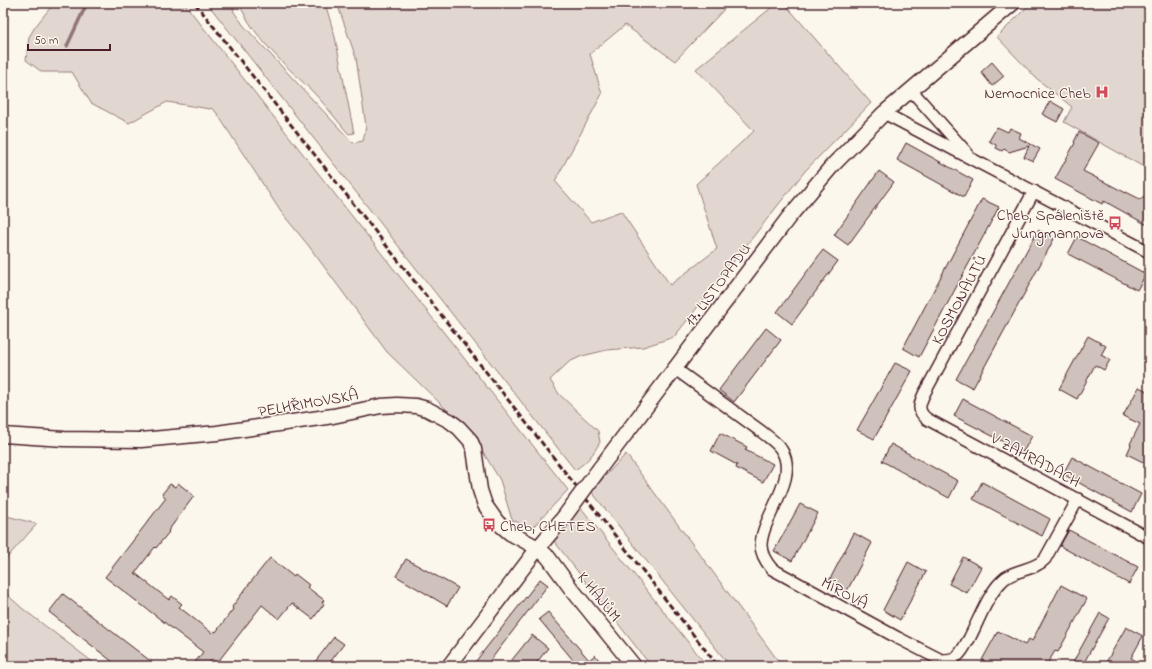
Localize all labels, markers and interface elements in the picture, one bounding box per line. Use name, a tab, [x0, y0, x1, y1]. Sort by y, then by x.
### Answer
scale bar	[28, 26, 110, 52]
text: 50 m	[34, 32, 58, 50]
place label: Nemocnice Cheb	[984, 82, 1092, 106]
hospital icon: Nemocnice Cheb	[1094, 84, 1110, 100]
place label: Cheb, Spáleniště Jungmannova	[997, 204, 1105, 246]
bus stop icon: Cheb, Spáleniště Jungmannova	[1107, 215, 1123, 231]
street label: 17. LISTOPADU	[679, 239, 758, 332]
street label: KOSMONAUTŮ	[926, 251, 994, 349]
street label: PELHŘIMOVSKÁ	[256, 383, 361, 425]
street label: V ZAHRADÁCH	[985, 427, 1084, 494]
place label: Cheb, CHETES	[500, 515, 596, 539]
bus stop icon: Cheb, CHETES	[481, 517, 497, 533]
street label: K HÁJŮM	[571, 567, 626, 628]
street label: MÍROVÁ	[816, 571, 872, 616]

